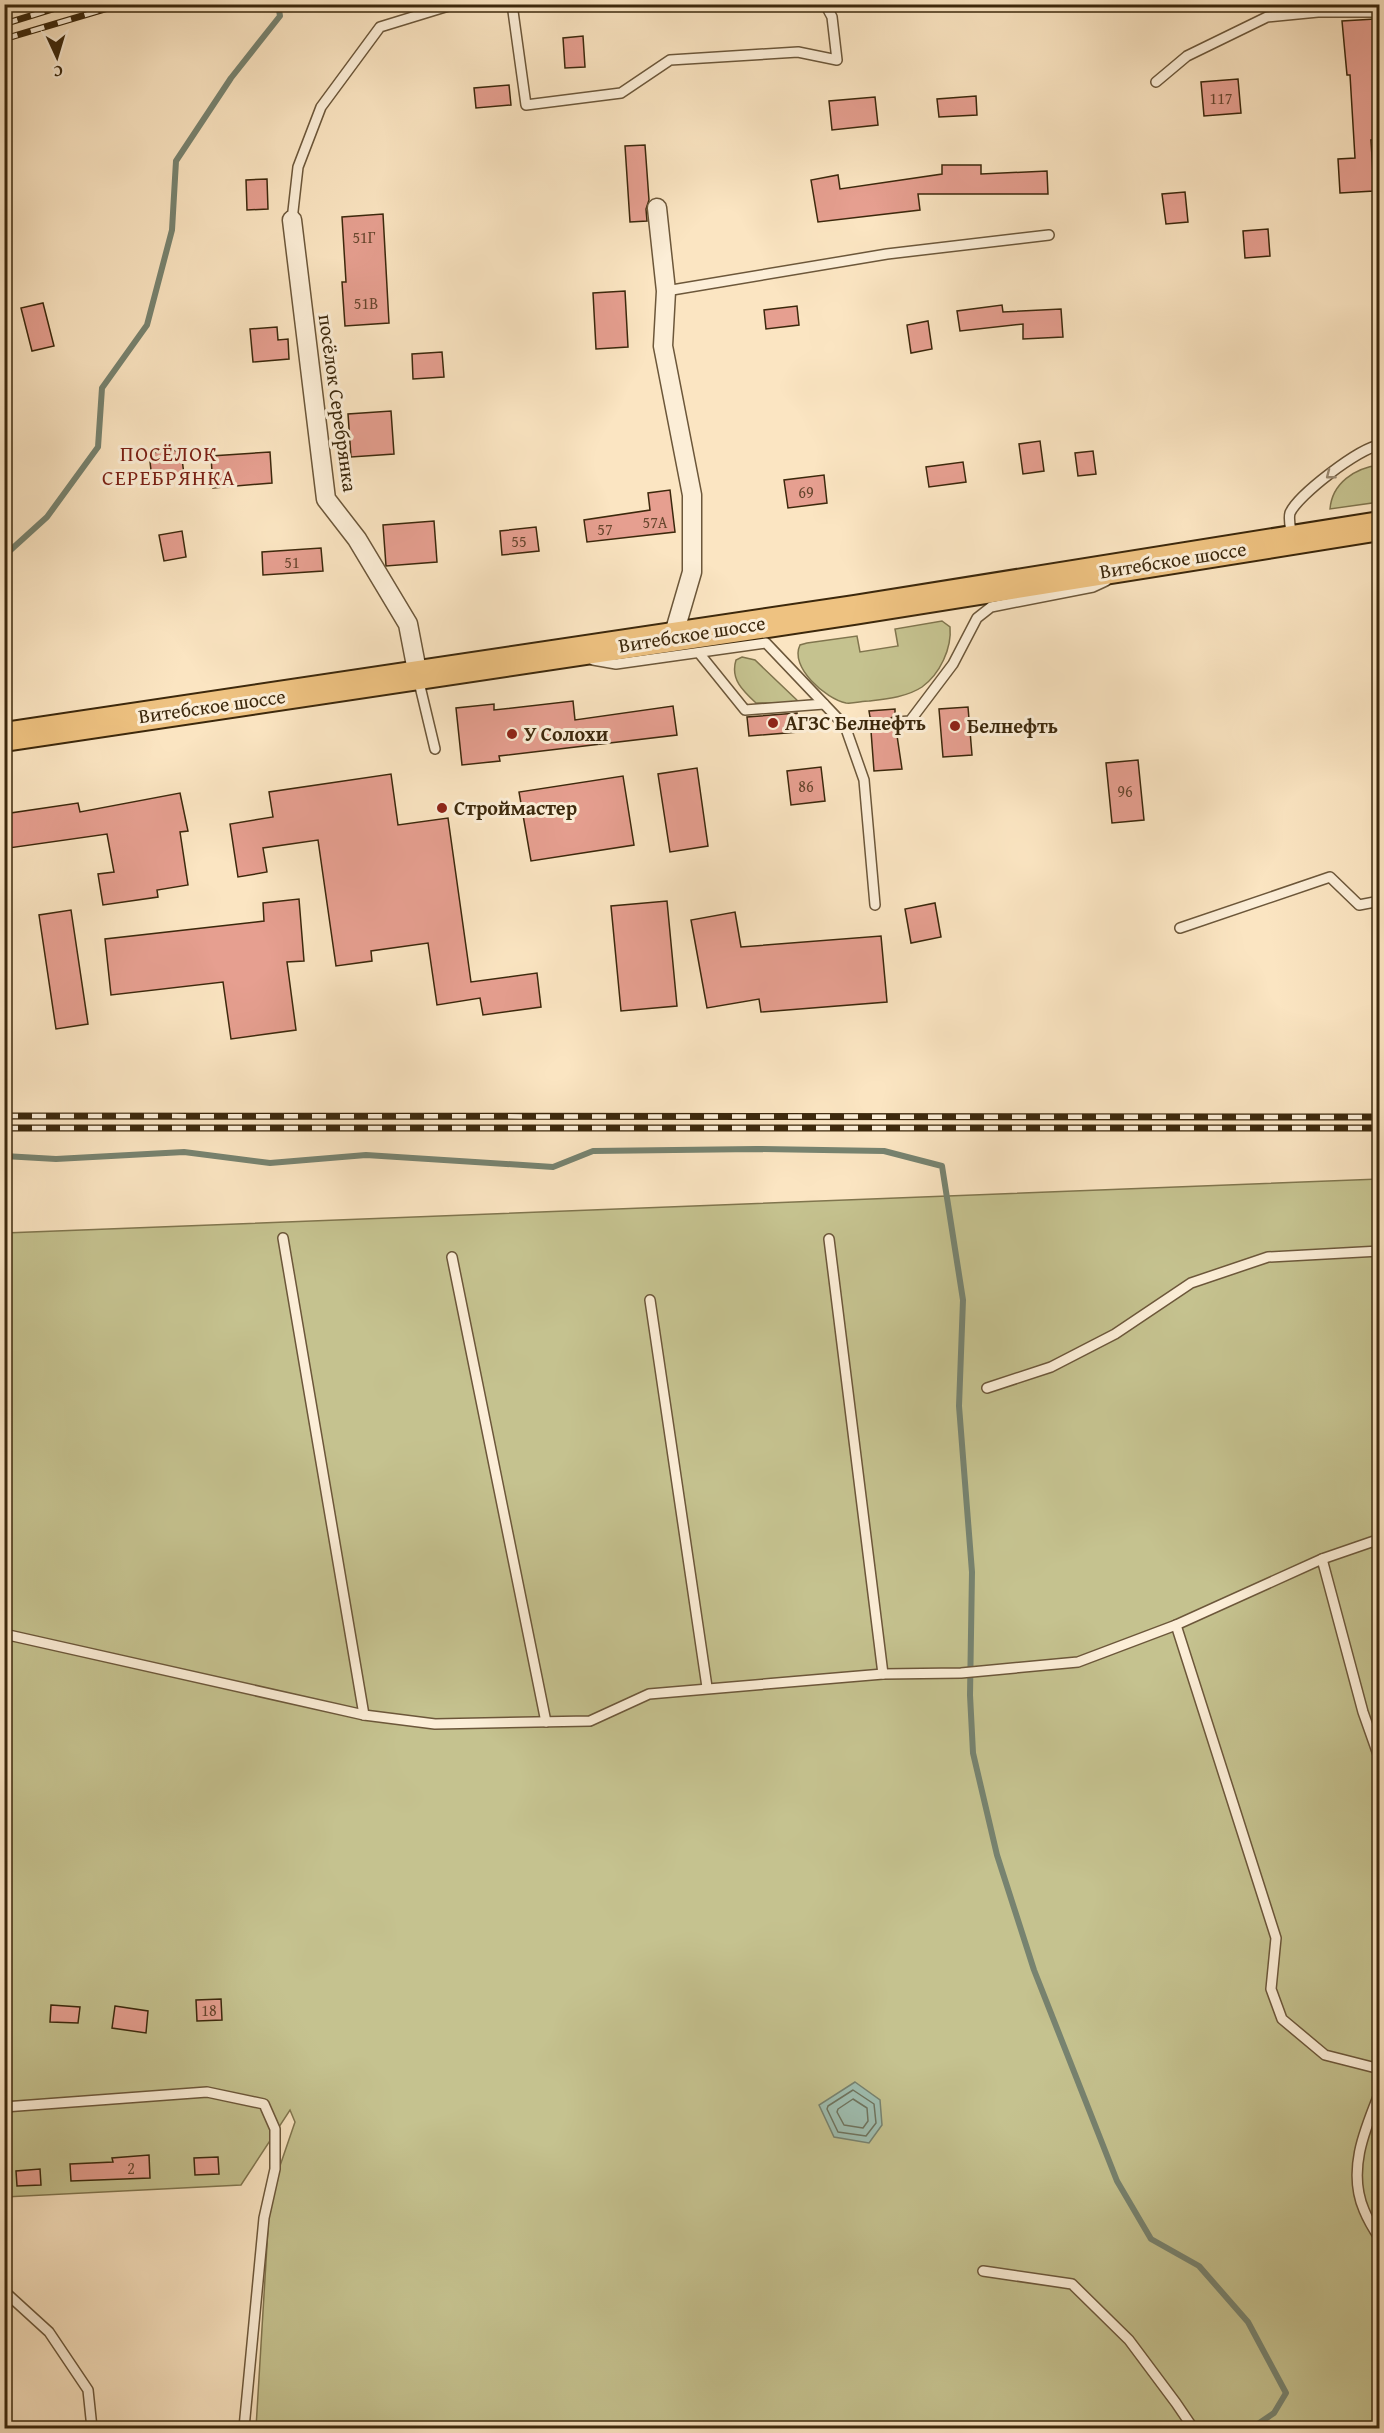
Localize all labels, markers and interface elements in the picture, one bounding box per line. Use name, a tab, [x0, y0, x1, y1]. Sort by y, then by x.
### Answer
north arrow	[27, 27, 87, 87]
text: С	[53, 60, 63, 84]
house number: 117	[1209, 86, 1233, 110]
house number: 51Г	[352, 225, 376, 249]
house number: 51В	[354, 291, 378, 315]
street label: посёлок Серебрянка	[312, 312, 365, 494]
district label: ПОСЁЛОК СЕРЕБРЯНКА	[102, 438, 236, 493]
one-way arrow	[1326, 467, 1337, 478]
house number: 69	[798, 480, 814, 504]
house number: 57А	[642, 510, 668, 534]
house number: 57	[597, 517, 613, 541]
house number: 55	[511, 529, 527, 553]
street label: Витебское шоссе	[1097, 534, 1248, 585]
house number: 51	[284, 550, 300, 574]
street label: Витебское шоссе	[616, 608, 767, 659]
street label: Витебское шоссе	[136, 681, 287, 730]
place label: АГЗС Белнефть	[785, 708, 926, 737]
place label: Белнефть	[967, 711, 1058, 740]
marker: АГЗС Белнефть	[766, 716, 780, 730]
place label: У Солохи	[524, 719, 609, 748]
marker: Белнефть	[948, 719, 962, 733]
marker: У Солохи	[505, 727, 519, 741]
house number: 86	[798, 774, 814, 798]
house number: 96	[1117, 779, 1133, 803]
place label: Строймастер	[454, 793, 577, 822]
marker: Строймастер	[435, 801, 449, 815]
house number: 18	[201, 1998, 217, 2022]
house number: 2	[127, 2156, 135, 2180]

